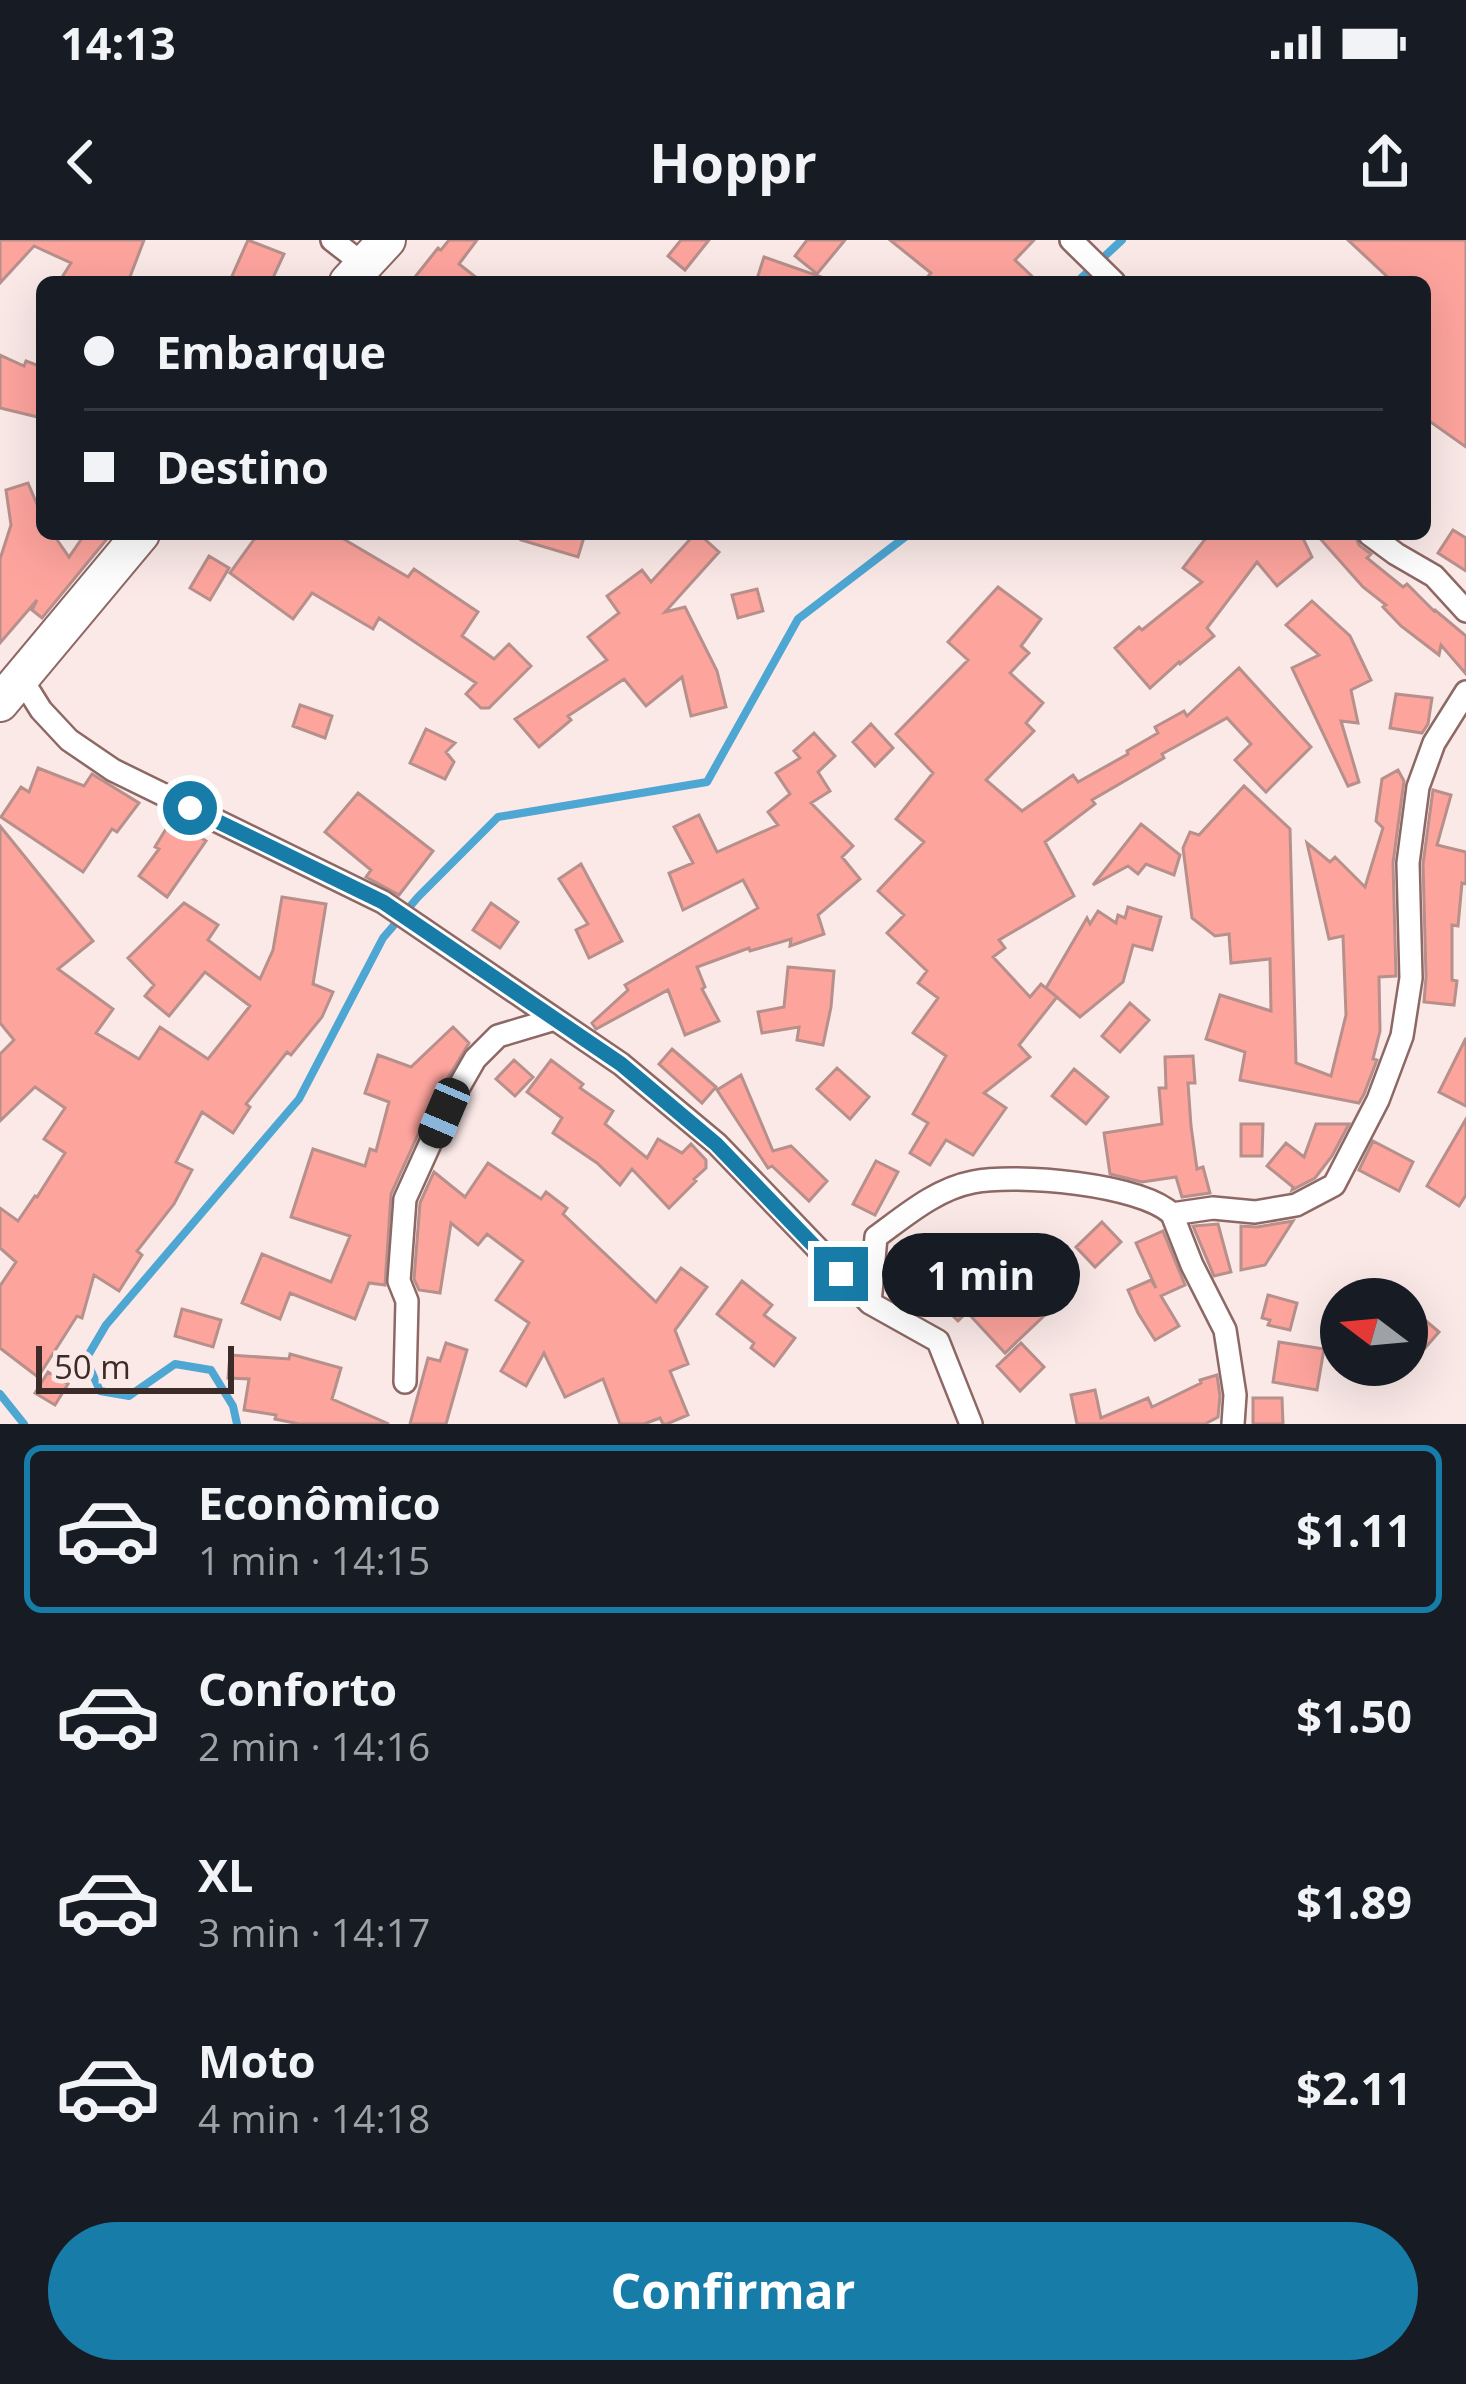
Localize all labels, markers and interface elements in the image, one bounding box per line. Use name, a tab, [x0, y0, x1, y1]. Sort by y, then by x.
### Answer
text: 14:13	[60, 12, 176, 73]
text: Hoppr	[649, 125, 817, 199]
icon: back	[48, 129, 114, 195]
icon: share	[1352, 129, 1418, 195]
text: Embarque	[156, 321, 386, 382]
text: Destino	[156, 436, 329, 497]
route start	[163, 781, 217, 835]
car	[413, 1073, 475, 1153]
callout: 1 min	[883, 1232, 1081, 1316]
route end	[814, 1247, 868, 1301]
text: 1 min	[927, 1248, 1035, 1301]
north arrow	[1320, 1278, 1428, 1386]
map controls	[1320, 1278, 1428, 1386]
scale bar	[36, 1340, 234, 1393]
text: 50 m	[54, 1344, 131, 1389]
text: Econômico	[198, 1472, 441, 1533]
icon: car	[54, 1475, 162, 1583]
text: $1.11	[1296, 1499, 1412, 1560]
text: 1 min · 14:15	[198, 1533, 430, 1586]
text: Conforto	[198, 1658, 397, 1719]
icon: car	[54, 1661, 162, 1769]
text: $1.50	[1296, 1685, 1412, 1746]
text: 2 min · 14:16	[198, 1719, 430, 1772]
text: XL	[198, 1844, 253, 1905]
icon: car	[54, 1847, 162, 1955]
text: $1.89	[1296, 1871, 1412, 1932]
text: 3 min · 14:17	[198, 1905, 430, 1958]
text: Moto	[198, 2030, 316, 2091]
icon: car	[54, 2033, 162, 2141]
text: $2.11	[1296, 2057, 1412, 2118]
text: 4 min · 14:18	[198, 2091, 430, 2144]
button: Confirmar	[48, 2222, 1418, 2360]

